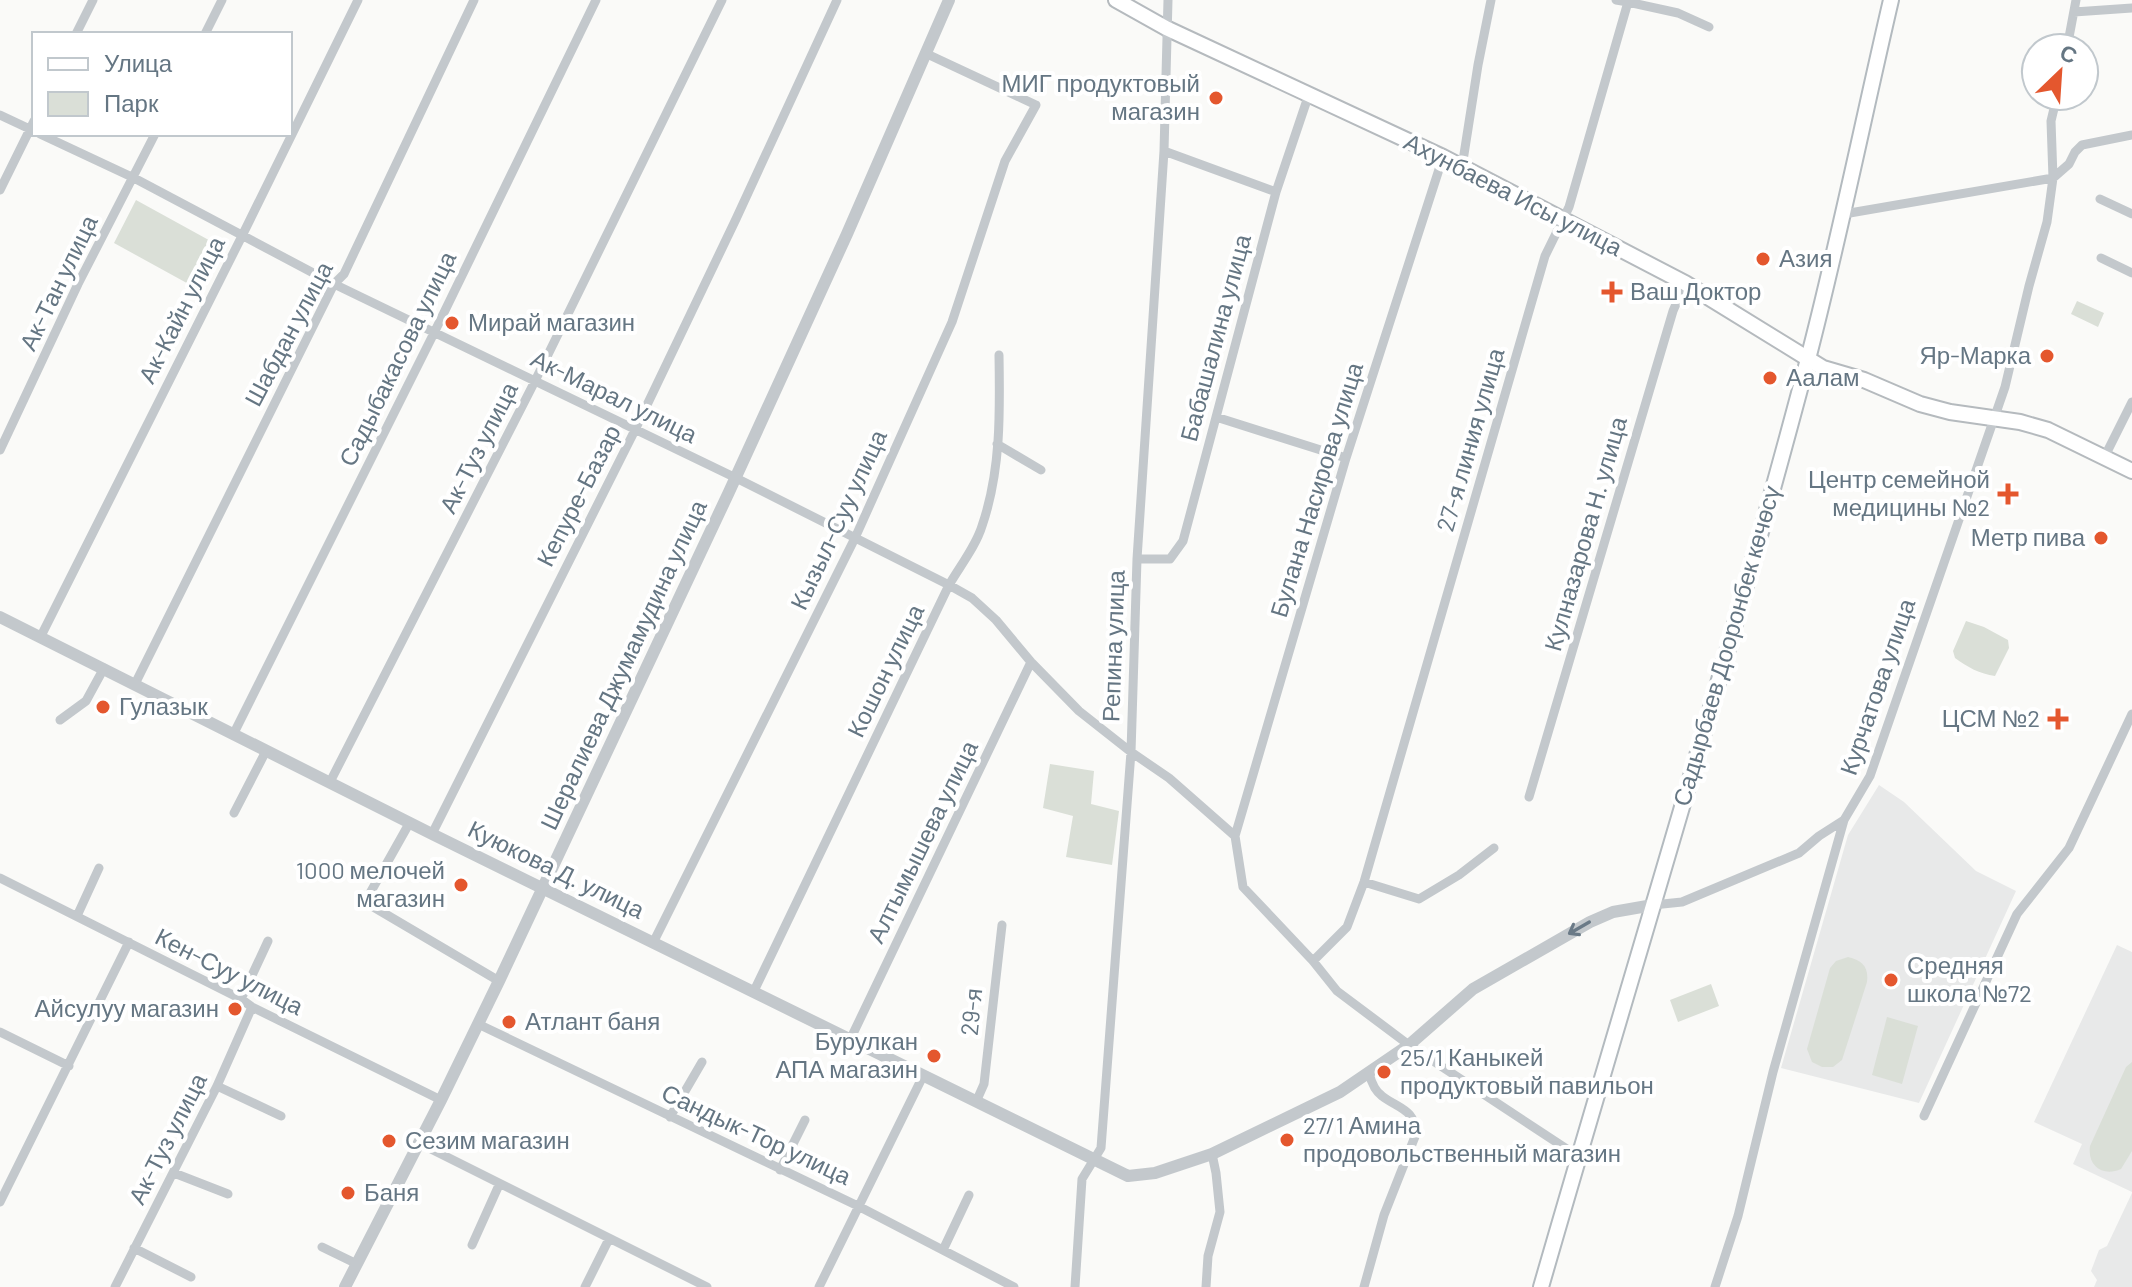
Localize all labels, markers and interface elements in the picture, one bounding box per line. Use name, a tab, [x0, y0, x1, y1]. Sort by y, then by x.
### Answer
legend	[32, 32, 292, 136]
north arrow	[2020, 32, 2100, 112]
text: С	[2056, 38, 2082, 68]
text: Улица	[104, 48, 173, 77]
place label: МИГ продуктовый магазин	[1002, 68, 1200, 125]
text: Парк	[104, 88, 159, 117]
marker: МИГ продуктовый магазин	[1207, 89, 1225, 107]
street label: Ахунбаева Исы улица	[1400, 126, 1628, 262]
street label: Ак-Тан улица	[12, 209, 103, 355]
street label: Бабашалина улица	[1173, 230, 1256, 444]
street label: Ак-Кайн улица	[131, 231, 230, 388]
place label: Азия	[1779, 243, 1832, 272]
street label: Садыбакасова улица	[332, 246, 462, 470]
marker: Азия	[1754, 250, 1772, 268]
street label: Шабдан улица	[237, 256, 338, 410]
place label: Ваш Доктор	[1630, 276, 1761, 305]
marker: Ваш Доктор	[1601, 281, 1623, 303]
place label: Мирай магазин	[468, 307, 635, 336]
marker: Мирай магазин	[443, 314, 461, 332]
place label: Яр-Марка	[1920, 340, 2032, 369]
street label: Ак-Марал улица	[527, 343, 703, 449]
street label: 27-я линия улица	[1430, 344, 1510, 535]
marker: Яр-Марка	[2038, 347, 2056, 365]
street label: Булана Насирова улица	[1263, 358, 1368, 620]
place label: Аалам	[1786, 362, 1859, 391]
marker: Аалам	[1761, 369, 1779, 387]
street label: Ак-Туз улица	[432, 376, 523, 518]
street label: Кулназарова Н. улица	[1537, 413, 1632, 654]
street label: Кепуре-Базар	[530, 420, 626, 571]
street label: Кызыл-Суу улица	[783, 424, 892, 614]
place label: Центр семейной медицины №2	[1808, 464, 1990, 521]
street label: Садырбаев Дооронбек көчөсү	[1666, 482, 1785, 809]
marker: Центр семейной медицины №2	[1997, 483, 2019, 505]
street label: Шералиева Джумамудина улица	[533, 494, 712, 834]
place label: Метр пива	[1971, 522, 2086, 551]
marker: Метр пива	[2092, 529, 2110, 547]
street label: Репина улица	[1095, 569, 1130, 722]
street label: Курчатова улица	[1833, 594, 1921, 778]
street label: Кошон улица	[840, 599, 930, 741]
place label: Гулазык	[119, 691, 208, 720]
marker: Гулазык	[94, 698, 112, 716]
place label: ЦСМ №2	[1942, 703, 2040, 732]
marker: ЦСМ №2	[2047, 708, 2069, 730]
street label: Алтымышева улица	[860, 735, 983, 947]
street label: Куюкова Д. улица	[464, 813, 650, 924]
place label: 1000 мелочей магазин	[296, 855, 445, 912]
marker: 1000 мелочей магазин	[452, 876, 470, 894]
one-way arrow	[1568, 920, 1591, 936]
street label: Кен-Суу улица	[151, 921, 309, 1021]
place label: Средняя школа №72	[1907, 950, 2032, 1007]
marker: Средняя школа №72	[1882, 971, 1900, 989]
street label: 29-я	[954, 987, 987, 1037]
place label: Айсулуу магазин	[34, 993, 219, 1022]
marker: Айсулуу магазин	[226, 1000, 244, 1018]
place label: Атлант баня	[525, 1006, 660, 1035]
marker: Атлант баня	[500, 1013, 518, 1031]
place label: Бурулкан АПА магазин	[775, 1026, 918, 1083]
place label: 25/1 Каныкей продуктовый павильон	[1400, 1042, 1654, 1099]
marker: Бурулкан АПА магазин	[925, 1047, 943, 1065]
marker: 25/1 Каныкей продуктовый павильон	[1375, 1063, 1393, 1081]
street label: Ак-Туз улица	[121, 1067, 212, 1209]
street label: Сандык-Тор улица	[657, 1077, 857, 1191]
place label: 27/1 Амина продовольственный магазин	[1303, 1110, 1621, 1167]
place label: Сезим магазин	[405, 1125, 570, 1154]
marker: 27/1 Амина продовольственный магазин	[1278, 1131, 1296, 1149]
marker: Сезим магазин	[380, 1132, 398, 1150]
place label: Баня	[364, 1177, 419, 1206]
marker: Баня	[339, 1184, 357, 1202]

